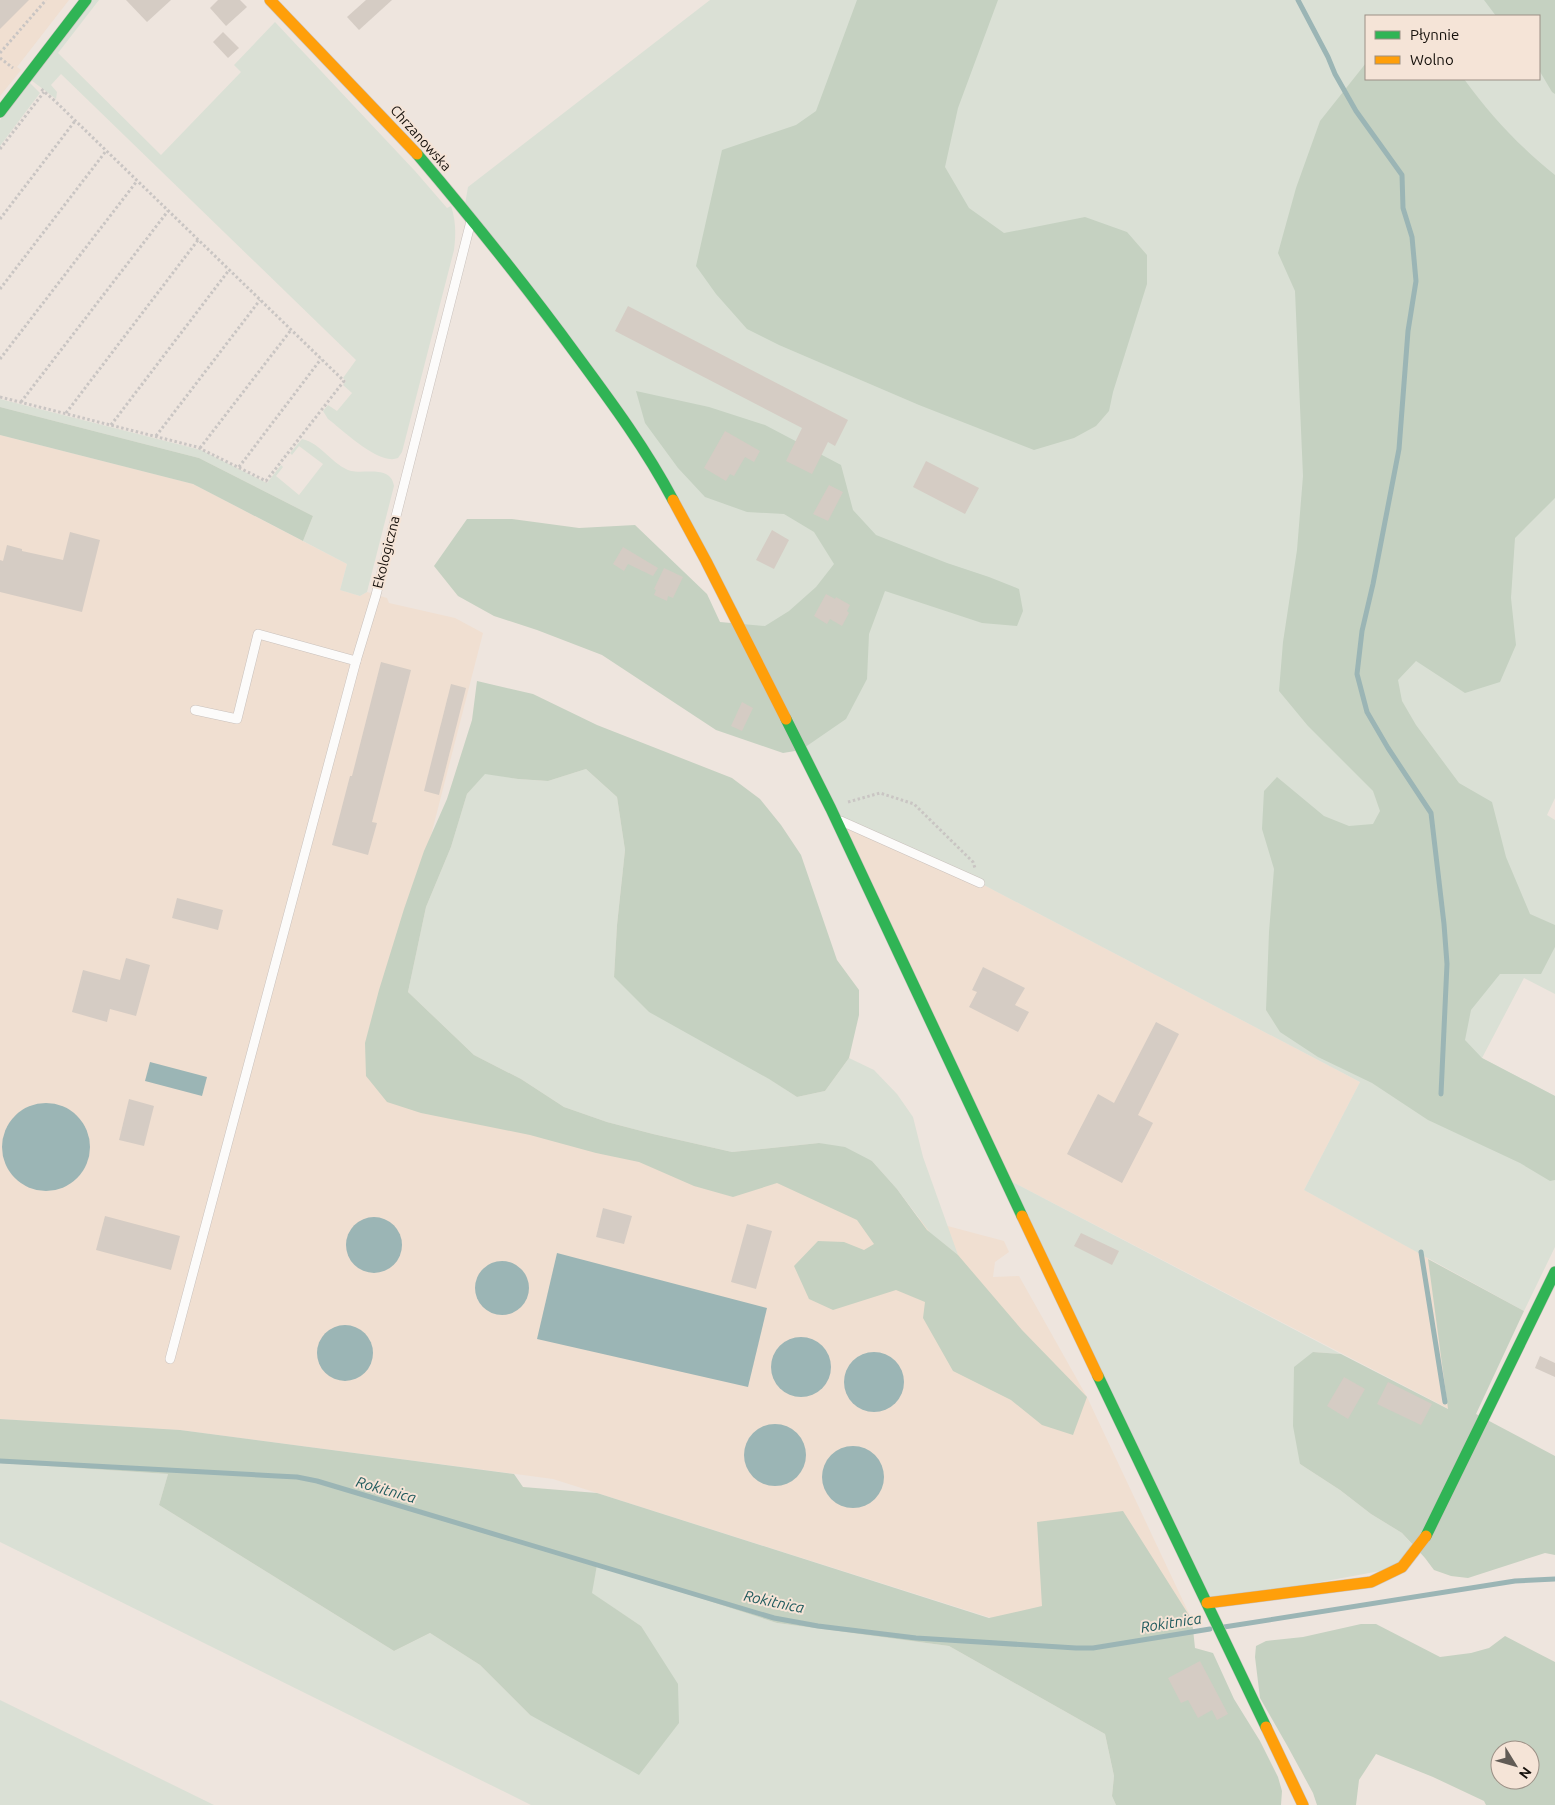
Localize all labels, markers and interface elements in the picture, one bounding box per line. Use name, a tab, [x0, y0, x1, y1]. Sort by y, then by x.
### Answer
legend	[1365, 15, 1540, 80]
text: Płynnie	[1410, 26, 1459, 43]
text: Wolno	[1410, 51, 1454, 68]
street label: Chrzanowska	[387, 102, 455, 174]
street label: Ekologiczna	[369, 514, 403, 590]
water label: Rokitnica	[354, 1473, 418, 1506]
water label: Rokitnica	[742, 1587, 806, 1616]
water label: Rokitnica	[1139, 1609, 1203, 1636]
north arrow	[1490, 1740, 1540, 1790]
text: N	[1516, 1764, 1535, 1782]

